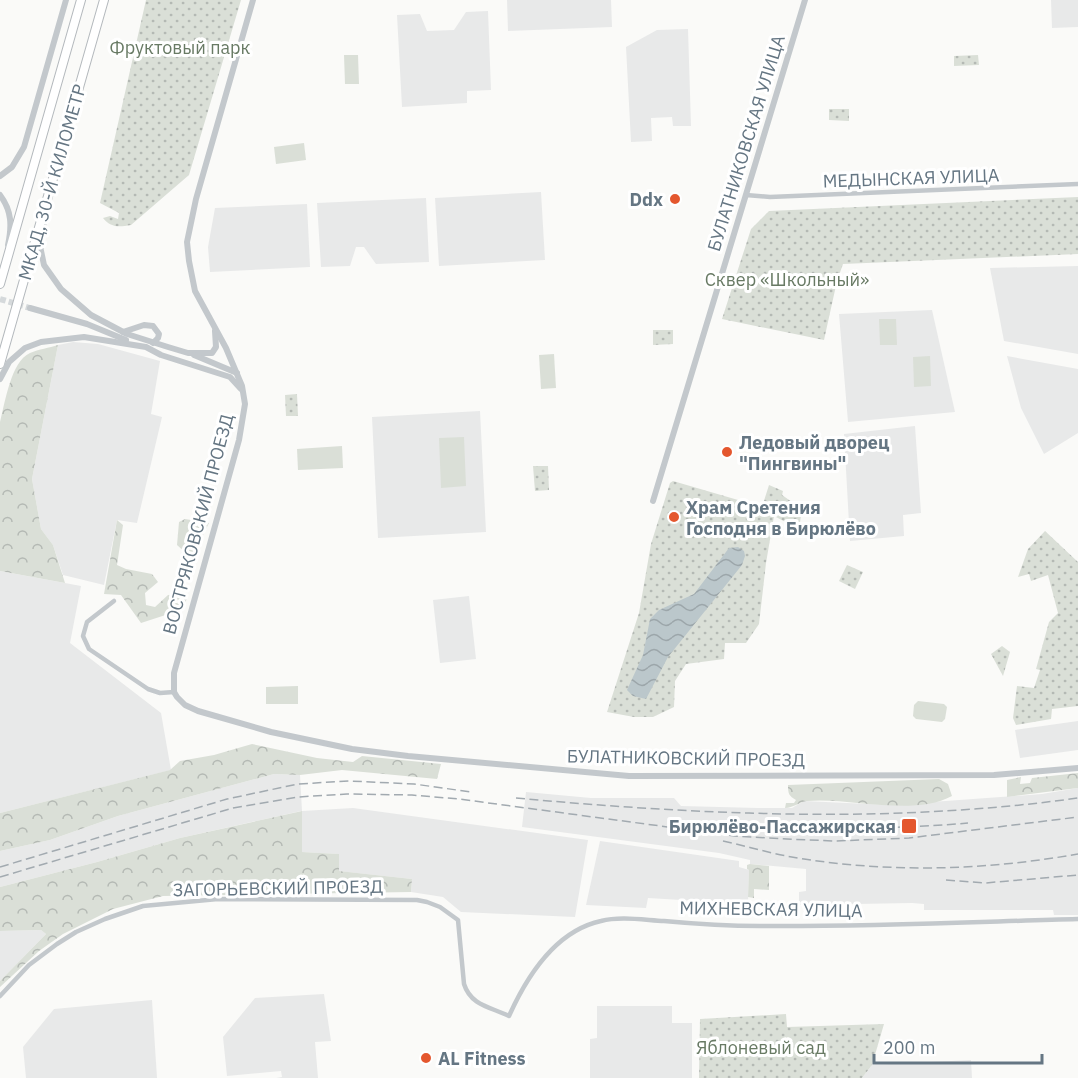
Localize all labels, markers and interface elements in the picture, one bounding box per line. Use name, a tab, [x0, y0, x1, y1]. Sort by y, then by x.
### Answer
street label: БУЛАТНИКОВСКАЯ УЛИЦА	[702, 32, 790, 254]
park label: Фруктовый парк	[110, 36, 251, 59]
street label: МКАД, 30-Й КИЛОМЕТР	[13, 81, 91, 283]
street label: МЕДЫНСКАЯ УЛИЦА	[822, 163, 1000, 193]
place label: Ddx	[629, 188, 663, 211]
marker: Ddx	[668, 192, 682, 206]
park label: Сквер «Школьный»	[705, 268, 869, 291]
street label: ВОСТРЯКОВСКИЙ ПРОЕЗД	[157, 411, 239, 637]
place label: Ледовый дворец "Пингвины"	[739, 431, 890, 475]
marker: Ледовый дворец "Пингвины"	[720, 445, 734, 459]
place label: Храм Сретения Господня в Бирюлёво	[686, 496, 876, 540]
marker: Храм Сретения Господня в Бирюлёво	[667, 510, 681, 524]
street label: БУЛАТНИКОВСКИЙ ПРОЕЗД	[567, 744, 805, 772]
place label: Бирюлёво-Пассажирская	[669, 815, 896, 838]
marker: Бирюлёво-Пассажирская	[900, 817, 918, 835]
street label: ЗАГОРЬЕВСКИЙ ПРОЕЗД	[173, 875, 383, 901]
street label: МИХНЕВСКАЯ УЛИЦА	[679, 896, 863, 922]
scale bar	[874, 1027, 1042, 1065]
park label: Яблоневый сад	[696, 1036, 826, 1059]
text: 200 m	[883, 1036, 935, 1059]
place label: AL Fitness	[438, 1047, 526, 1070]
marker: AL Fitness	[419, 1051, 433, 1065]

